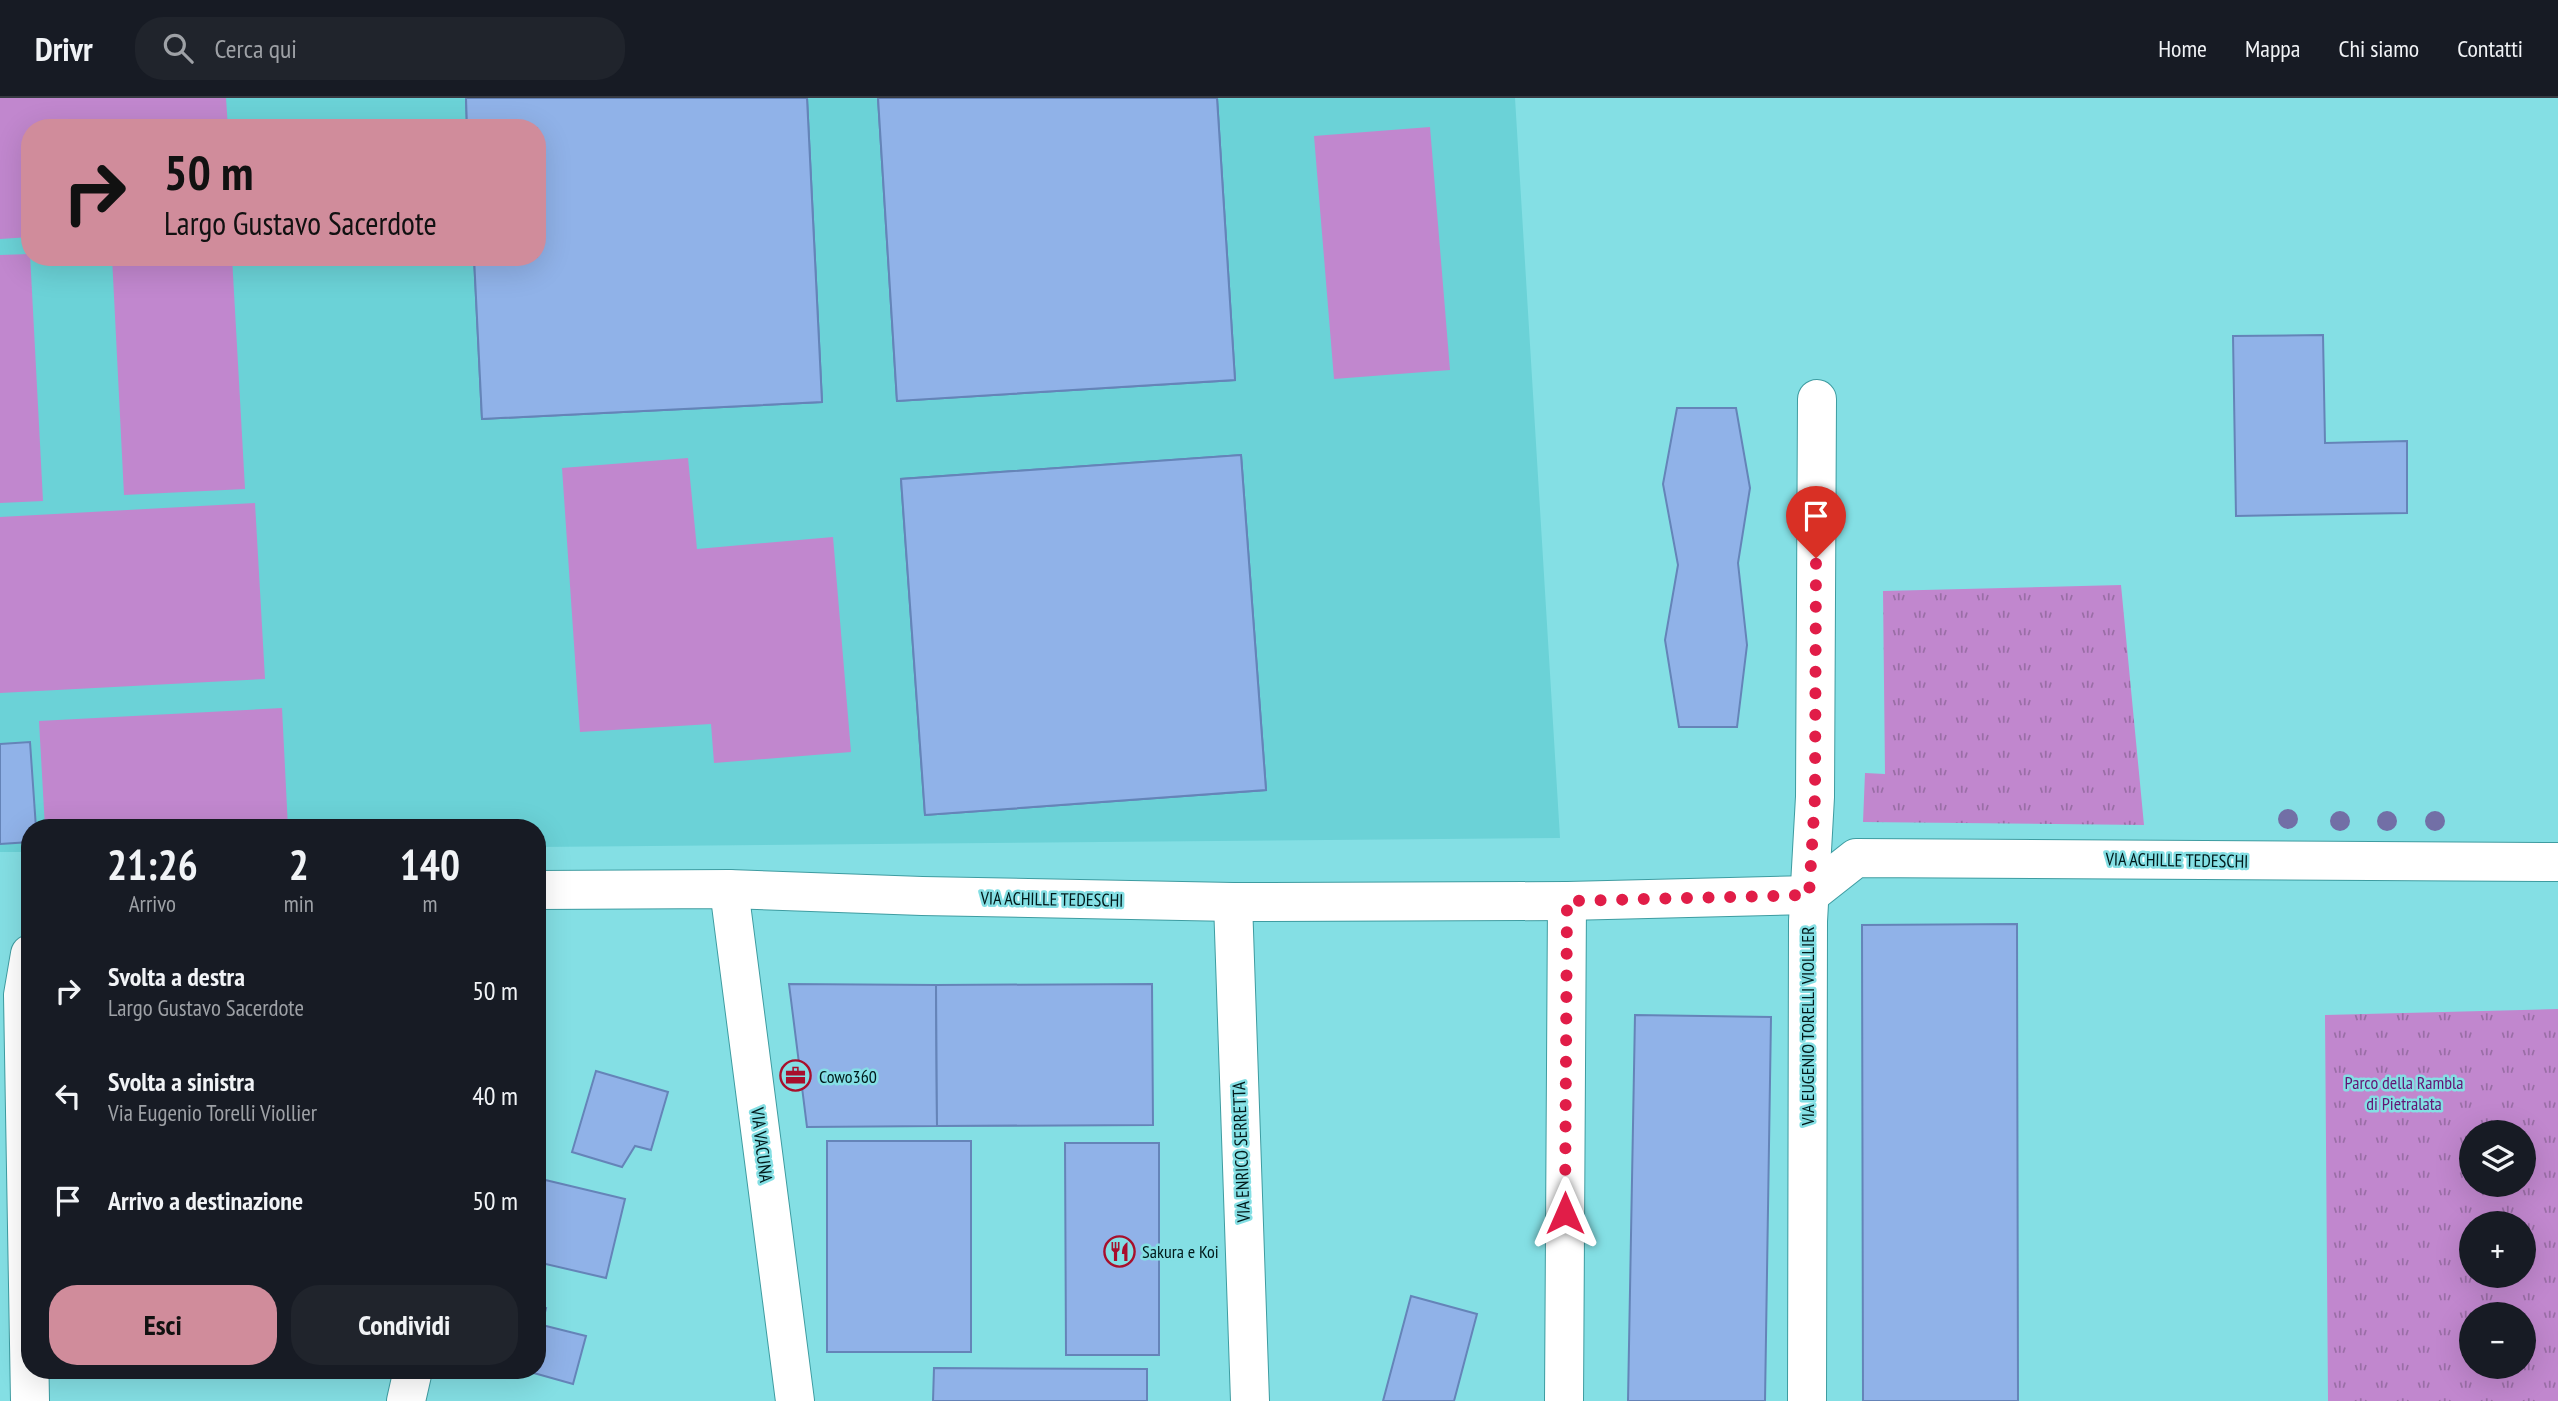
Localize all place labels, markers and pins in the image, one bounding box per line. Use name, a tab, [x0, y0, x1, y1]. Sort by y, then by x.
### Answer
pin	[1786, 486, 1846, 558]
office icon: Cowo360	[779, 1059, 813, 1093]
place label: Cowo360	[819, 1065, 877, 1088]
restaurant icon: Sakura e Koi	[1102, 1234, 1136, 1268]
place label: Sakura e Koi	[1142, 1240, 1219, 1263]

